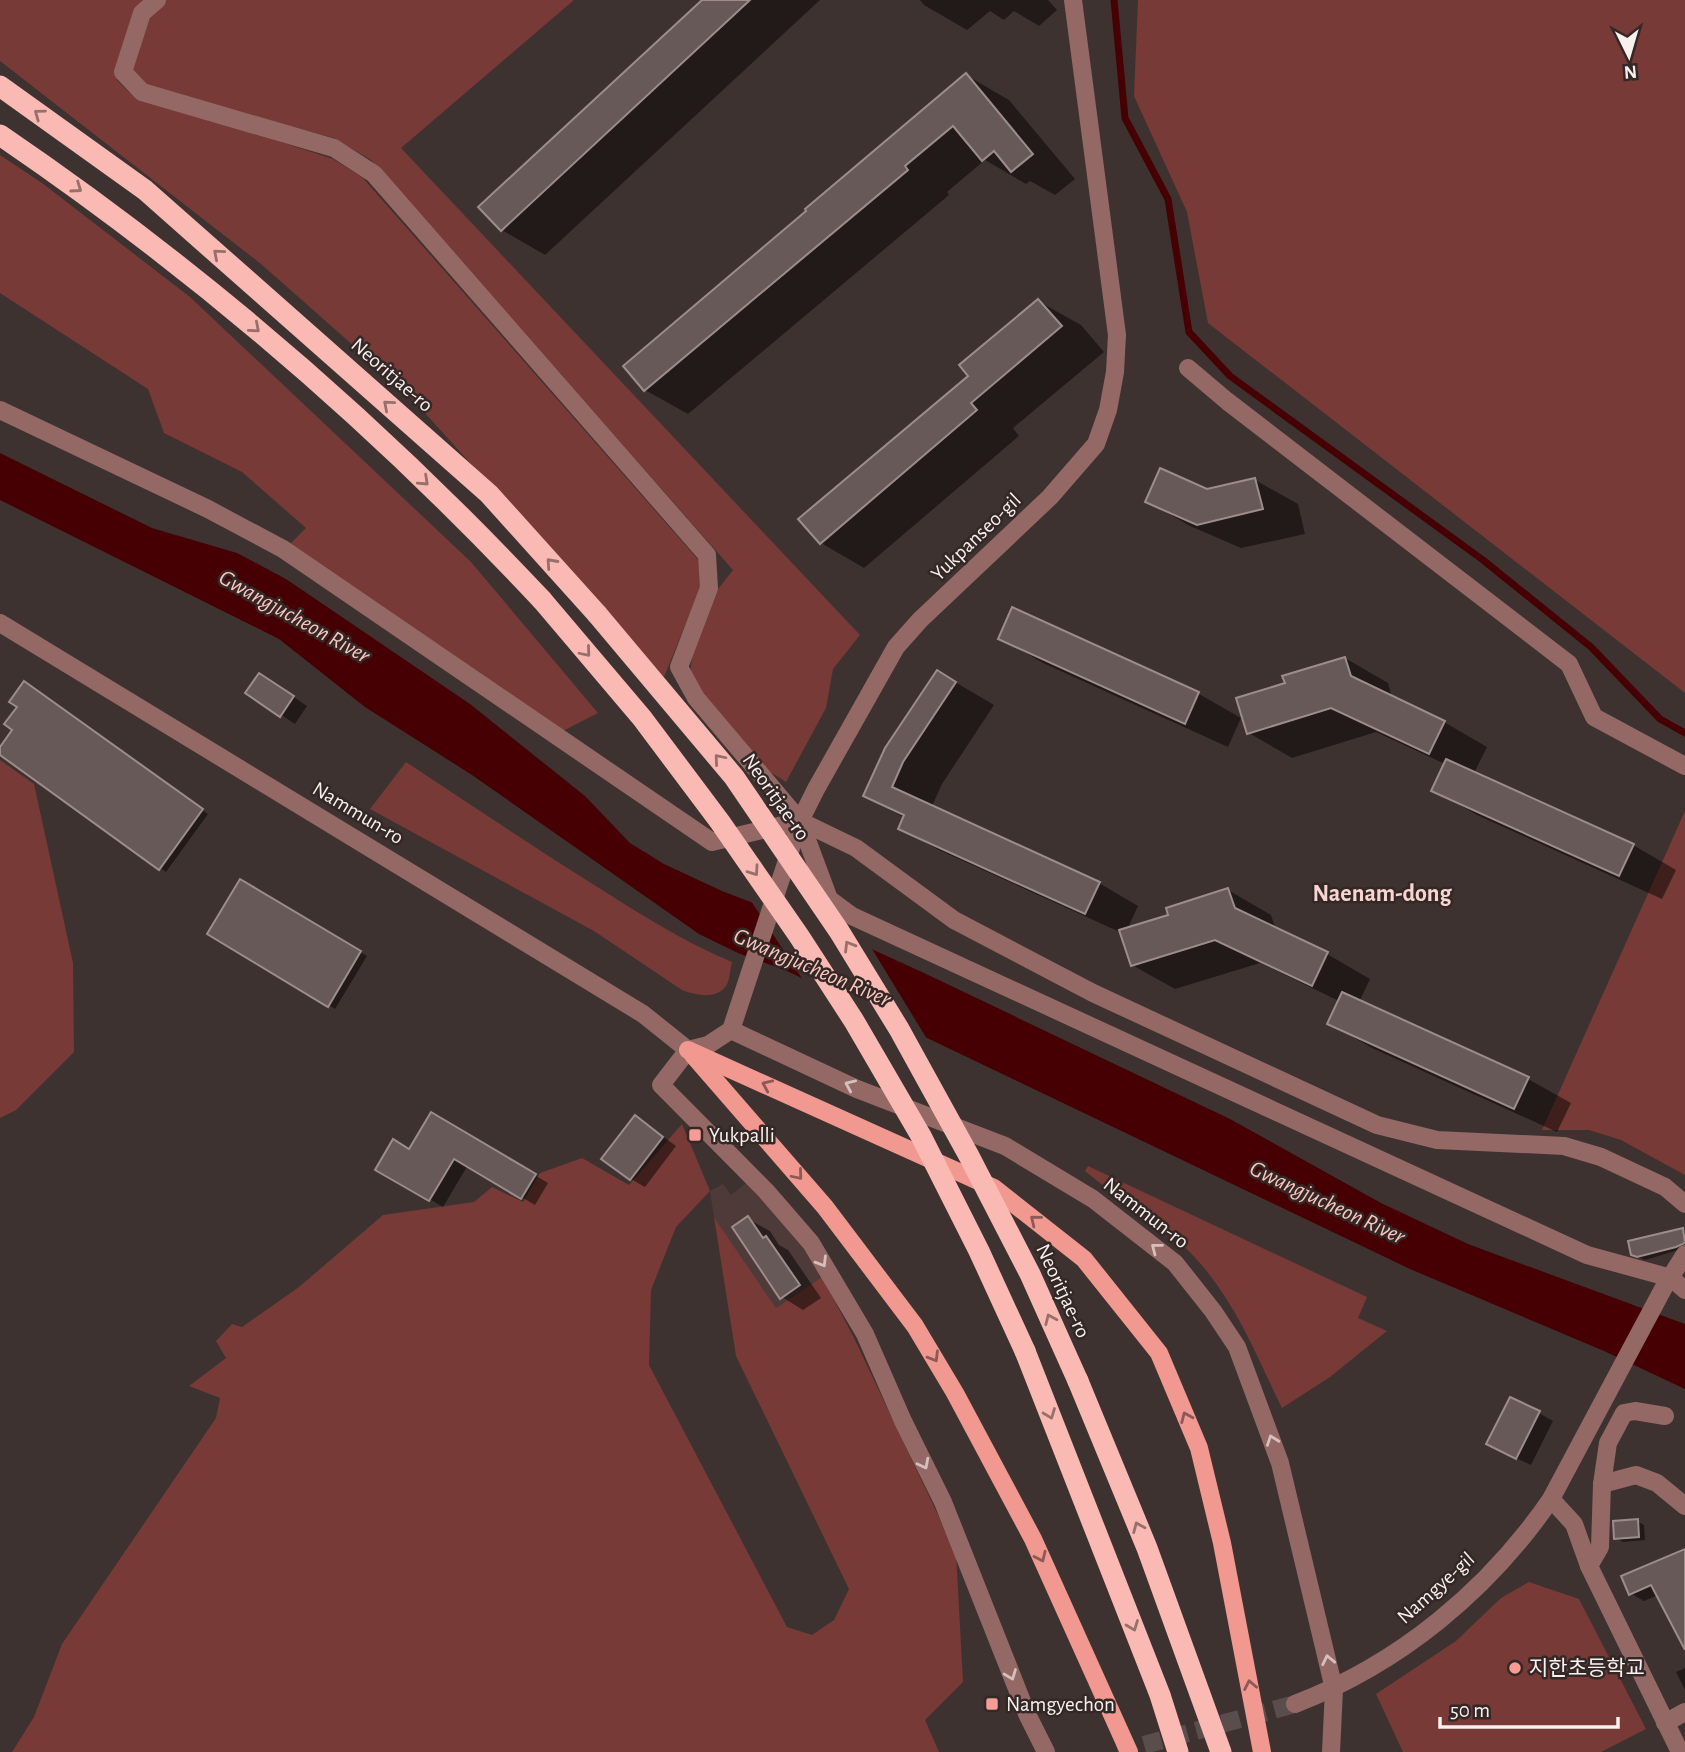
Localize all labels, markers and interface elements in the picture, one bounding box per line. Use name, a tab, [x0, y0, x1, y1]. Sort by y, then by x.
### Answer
north arrow	[1594, 21, 1664, 91]
text: N	[1623, 61, 1638, 81]
one-way arrow	[34, 110, 47, 122]
one-way arrow	[69, 179, 82, 192]
one-way arrow	[213, 250, 226, 262]
one-way arrow	[247, 320, 260, 332]
street label: Neoritjae-ro	[347, 334, 437, 416]
one-way arrow	[383, 401, 396, 413]
one-way arrow	[416, 472, 429, 485]
street label: Yukpanseo-gil	[927, 489, 1025, 585]
one-way arrow	[547, 558, 559, 571]
water label: Gwangjucheon River	[215, 566, 374, 668]
one-way arrow	[578, 643, 590, 656]
street label: Neoritjae-ro	[739, 750, 813, 844]
one-way arrow	[715, 755, 728, 767]
street label: Nammun-ro	[309, 778, 407, 848]
one-way arrow	[746, 863, 758, 876]
district label: Naenam-dong	[1313, 882, 1452, 906]
water label: Gwangjucheon River	[730, 925, 895, 1012]
one-way arrow	[844, 941, 857, 954]
one-way arrow	[762, 1079, 774, 1093]
one-way arrow	[845, 1079, 857, 1093]
place label: Yukpalli	[709, 1125, 775, 1146]
marker: Yukpalli	[687, 1127, 703, 1143]
water label: Gwangjucheon River	[1246, 1157, 1409, 1249]
one-way arrow	[790, 1166, 802, 1179]
street label: Nammun-ro	[1099, 1173, 1193, 1253]
one-way arrow	[1030, 1216, 1042, 1229]
street label: Neoritjae-ro	[1032, 1241, 1094, 1341]
one-way arrow	[1152, 1244, 1164, 1257]
one-way arrow	[814, 1254, 827, 1267]
one-way arrow	[1044, 1313, 1058, 1326]
one-way arrow	[925, 1349, 938, 1362]
one-way arrow	[1042, 1408, 1056, 1420]
one-way arrow	[1180, 1411, 1194, 1423]
one-way arrow	[1266, 1434, 1280, 1446]
one-way arrow	[916, 1457, 930, 1470]
one-way arrow	[1133, 1522, 1147, 1534]
street label: Namgye-gil	[1393, 1548, 1479, 1628]
one-way arrow	[1033, 1550, 1047, 1562]
one-way arrow	[1124, 1620, 1138, 1632]
one-way arrow	[1322, 1654, 1336, 1666]
place label: 지한초등학교	[1529, 1657, 1645, 1679]
marker: 지한초등학교	[1507, 1660, 1523, 1676]
one-way arrow	[1003, 1668, 1017, 1680]
one-way arrow	[1243, 1679, 1258, 1691]
scale bar	[1440, 1686, 1618, 1730]
place label: Namgyechon	[1006, 1694, 1115, 1715]
marker: Namgyechon	[984, 1696, 1000, 1712]
text: 50 m	[1450, 1700, 1490, 1721]

